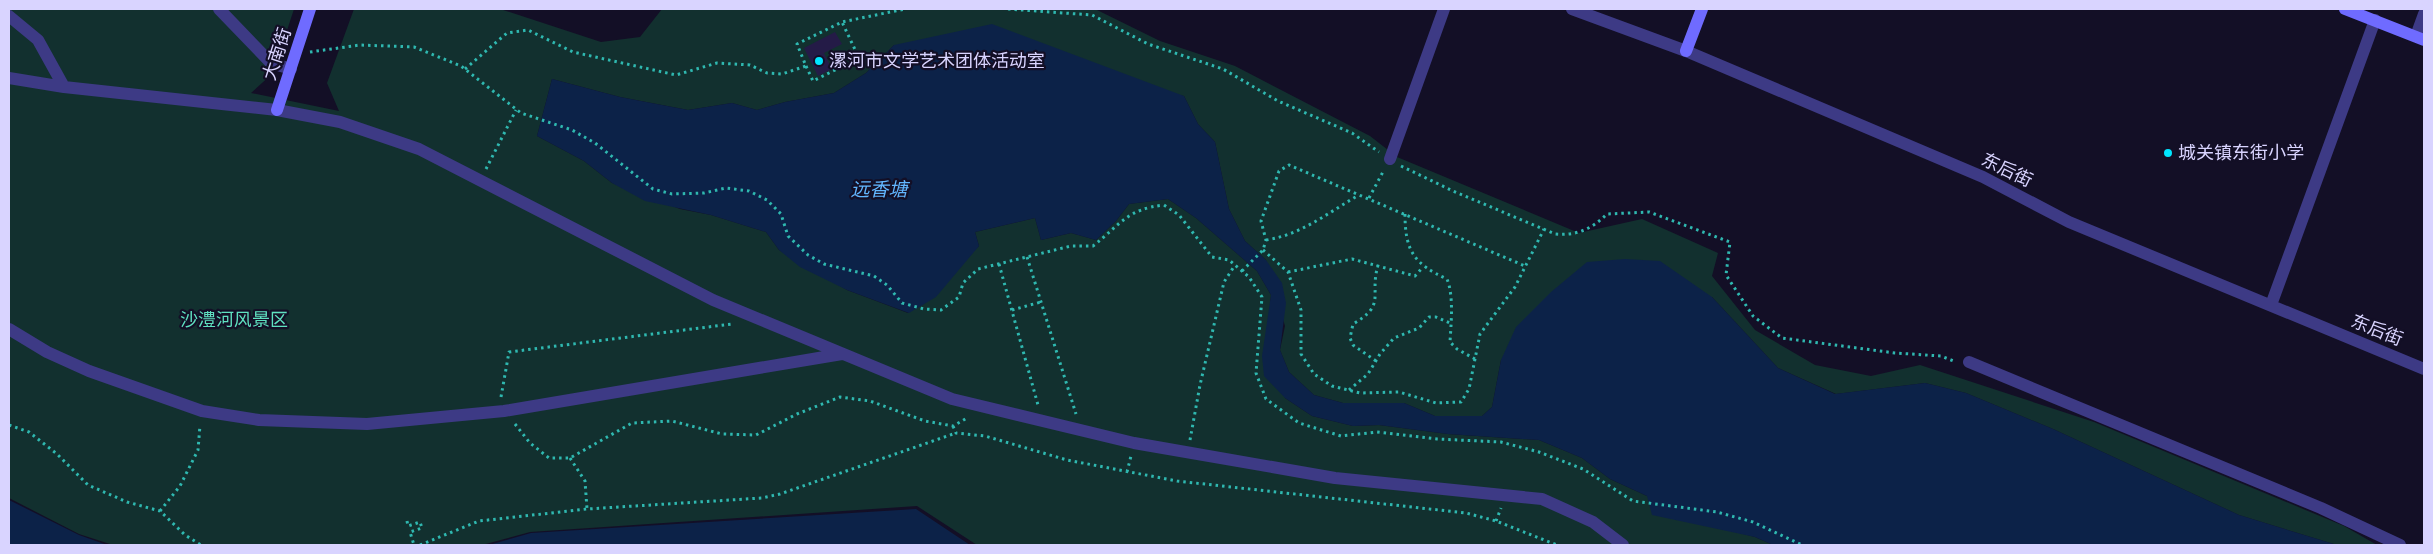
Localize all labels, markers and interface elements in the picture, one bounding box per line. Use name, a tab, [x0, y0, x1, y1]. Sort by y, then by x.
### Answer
street label: 大南街	[256, 24, 298, 84]
place label: 漯河市文学艺术团体活动室	[829, 48, 1045, 74]
marker: 漯河市文学艺术团体活动室	[813, 55, 825, 67]
place label: 城关镇东街小学	[2178, 140, 2304, 166]
street label: 东后街	[1977, 146, 2037, 194]
marker: 城关镇东街小学	[2162, 147, 2174, 159]
water label: 远香塘	[850, 176, 910, 203]
park label: 沙澧河风景区	[180, 307, 288, 333]
street label: 东后街	[2347, 308, 2407, 352]

